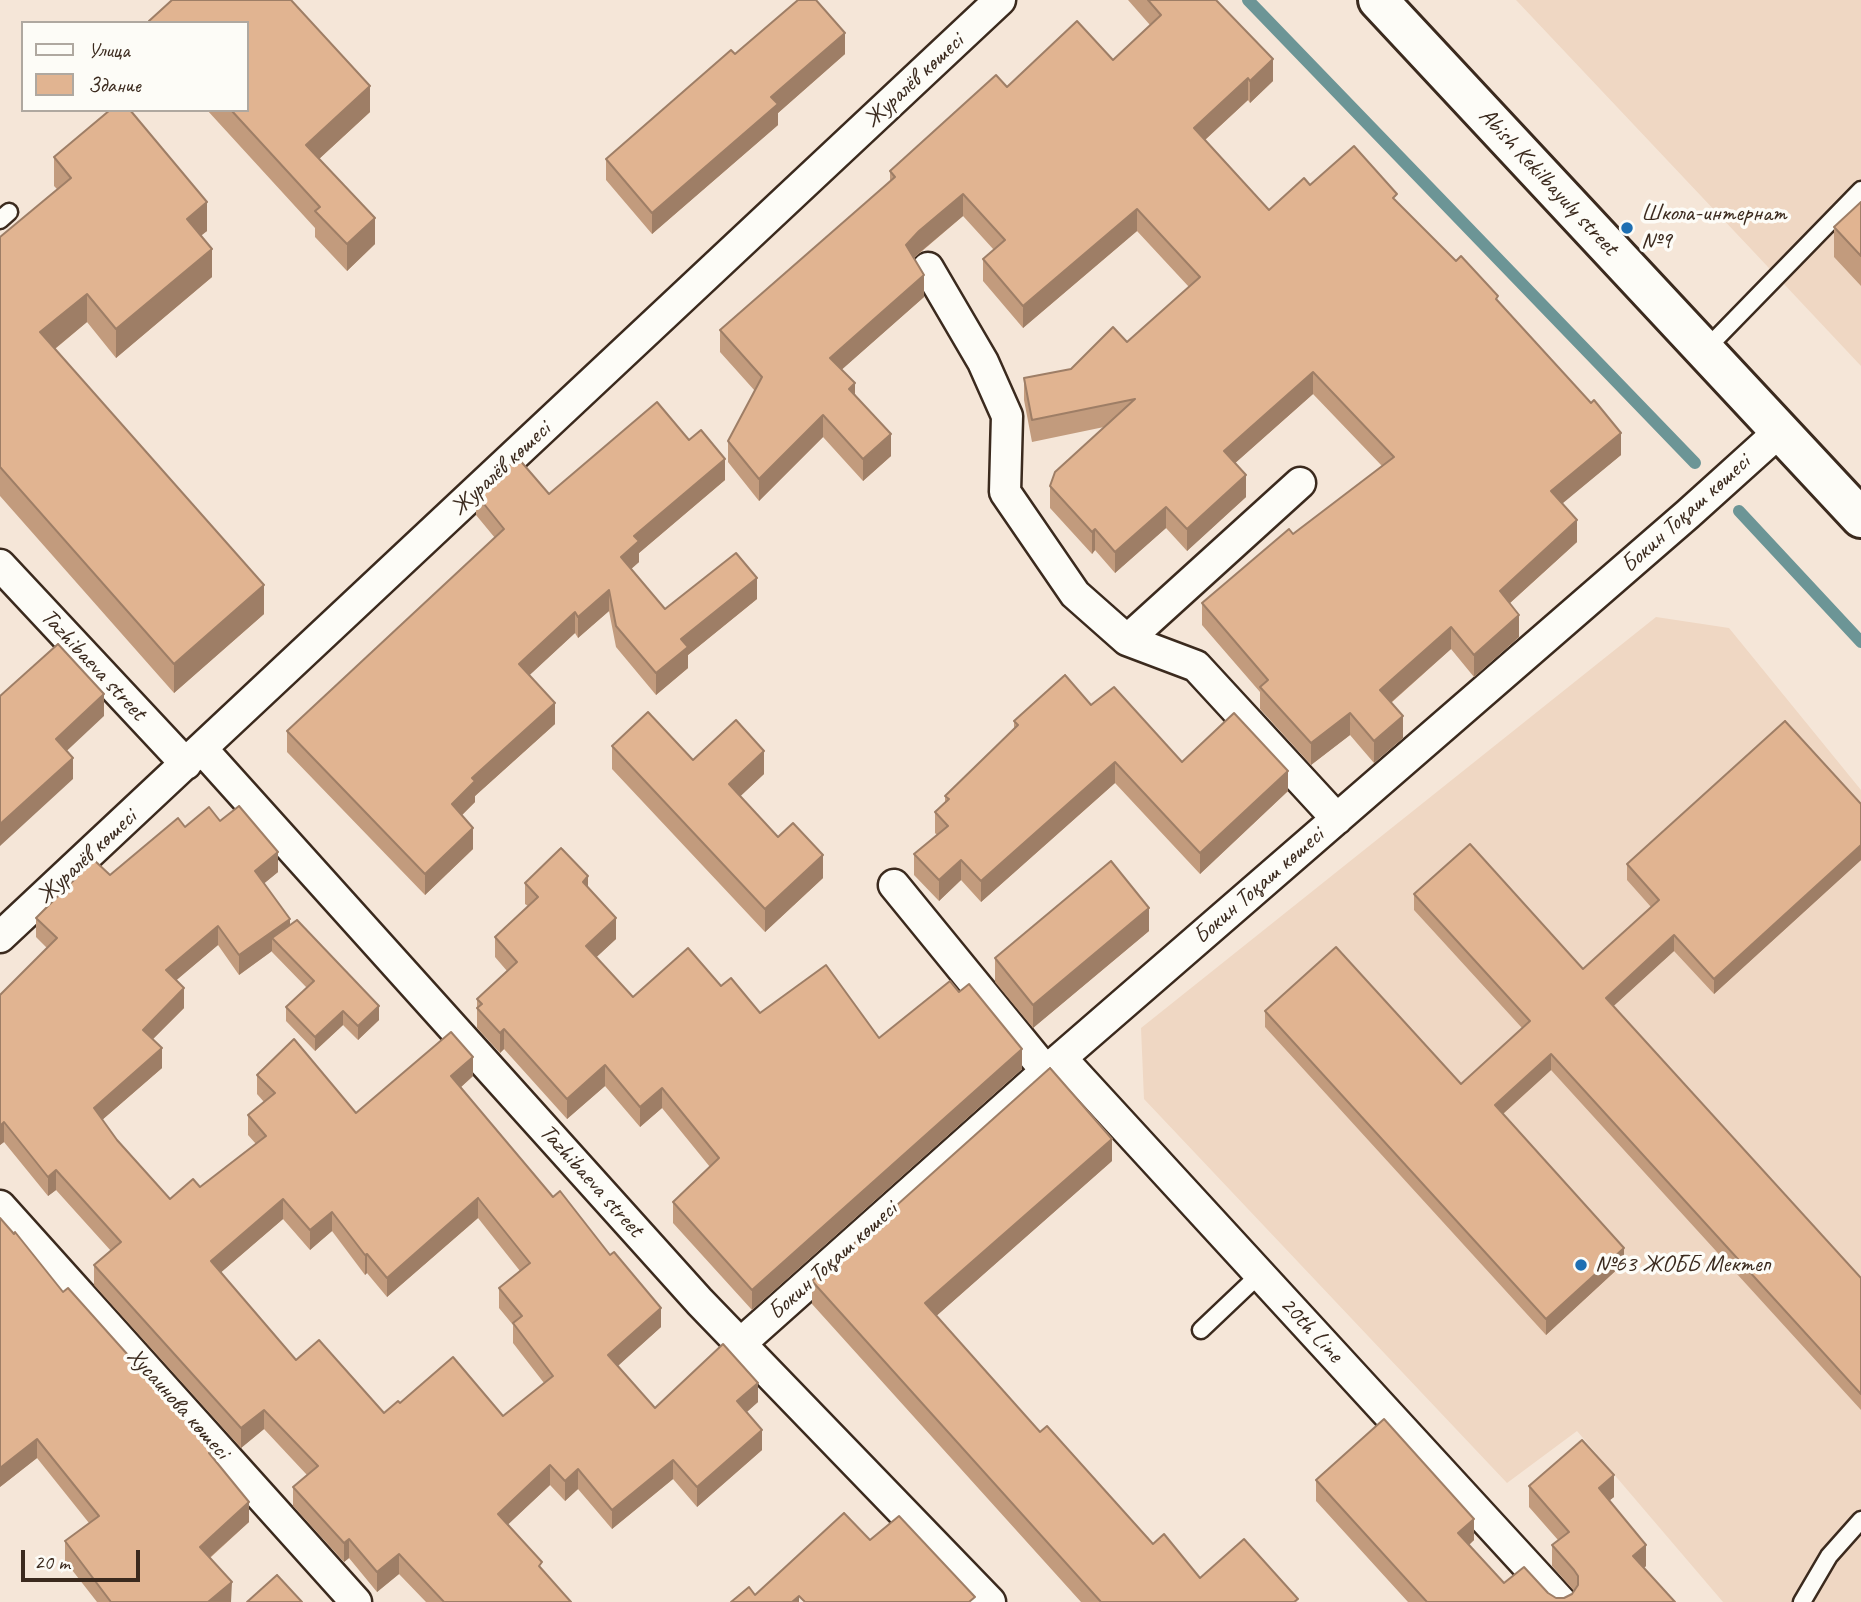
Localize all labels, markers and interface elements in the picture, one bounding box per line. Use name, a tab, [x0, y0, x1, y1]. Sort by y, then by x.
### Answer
legend	[21, 21, 248, 112]
street label: Журалёв көшесі	[858, 27, 970, 135]
text: Улица	[88, 37, 130, 63]
text: Здание	[88, 72, 141, 98]
street label: Abish Kekilbayuly street	[1472, 102, 1624, 262]
place label: Школа-интернат №9	[1641, 200, 1787, 256]
marker: Школа-интернат №9	[1619, 220, 1635, 236]
street label: Журалёв көшесі	[445, 415, 557, 523]
street label: Бокин Тоқаш көшесі	[1615, 448, 1757, 580]
street label: Tazhibaeva street	[34, 603, 152, 727]
street label: Журалёв көшесі	[31, 803, 143, 911]
street label: Бокин Тоқаш көшесі	[1188, 821, 1330, 951]
street label: Tazhibaeva street	[533, 1119, 649, 1243]
street label: Бокин Тоқаш көшесі	[762, 1195, 904, 1327]
place label: №63 ЖОББ Мектеп	[1595, 1251, 1770, 1279]
marker: №63 ЖОББ Мектеп	[1573, 1257, 1589, 1273]
street label: 20th Line	[1273, 1291, 1349, 1369]
street label: Хусаинова көшесі	[120, 1342, 236, 1466]
scale bar	[24, 1536, 144, 1580]
text: 20 m	[34, 1549, 70, 1575]

